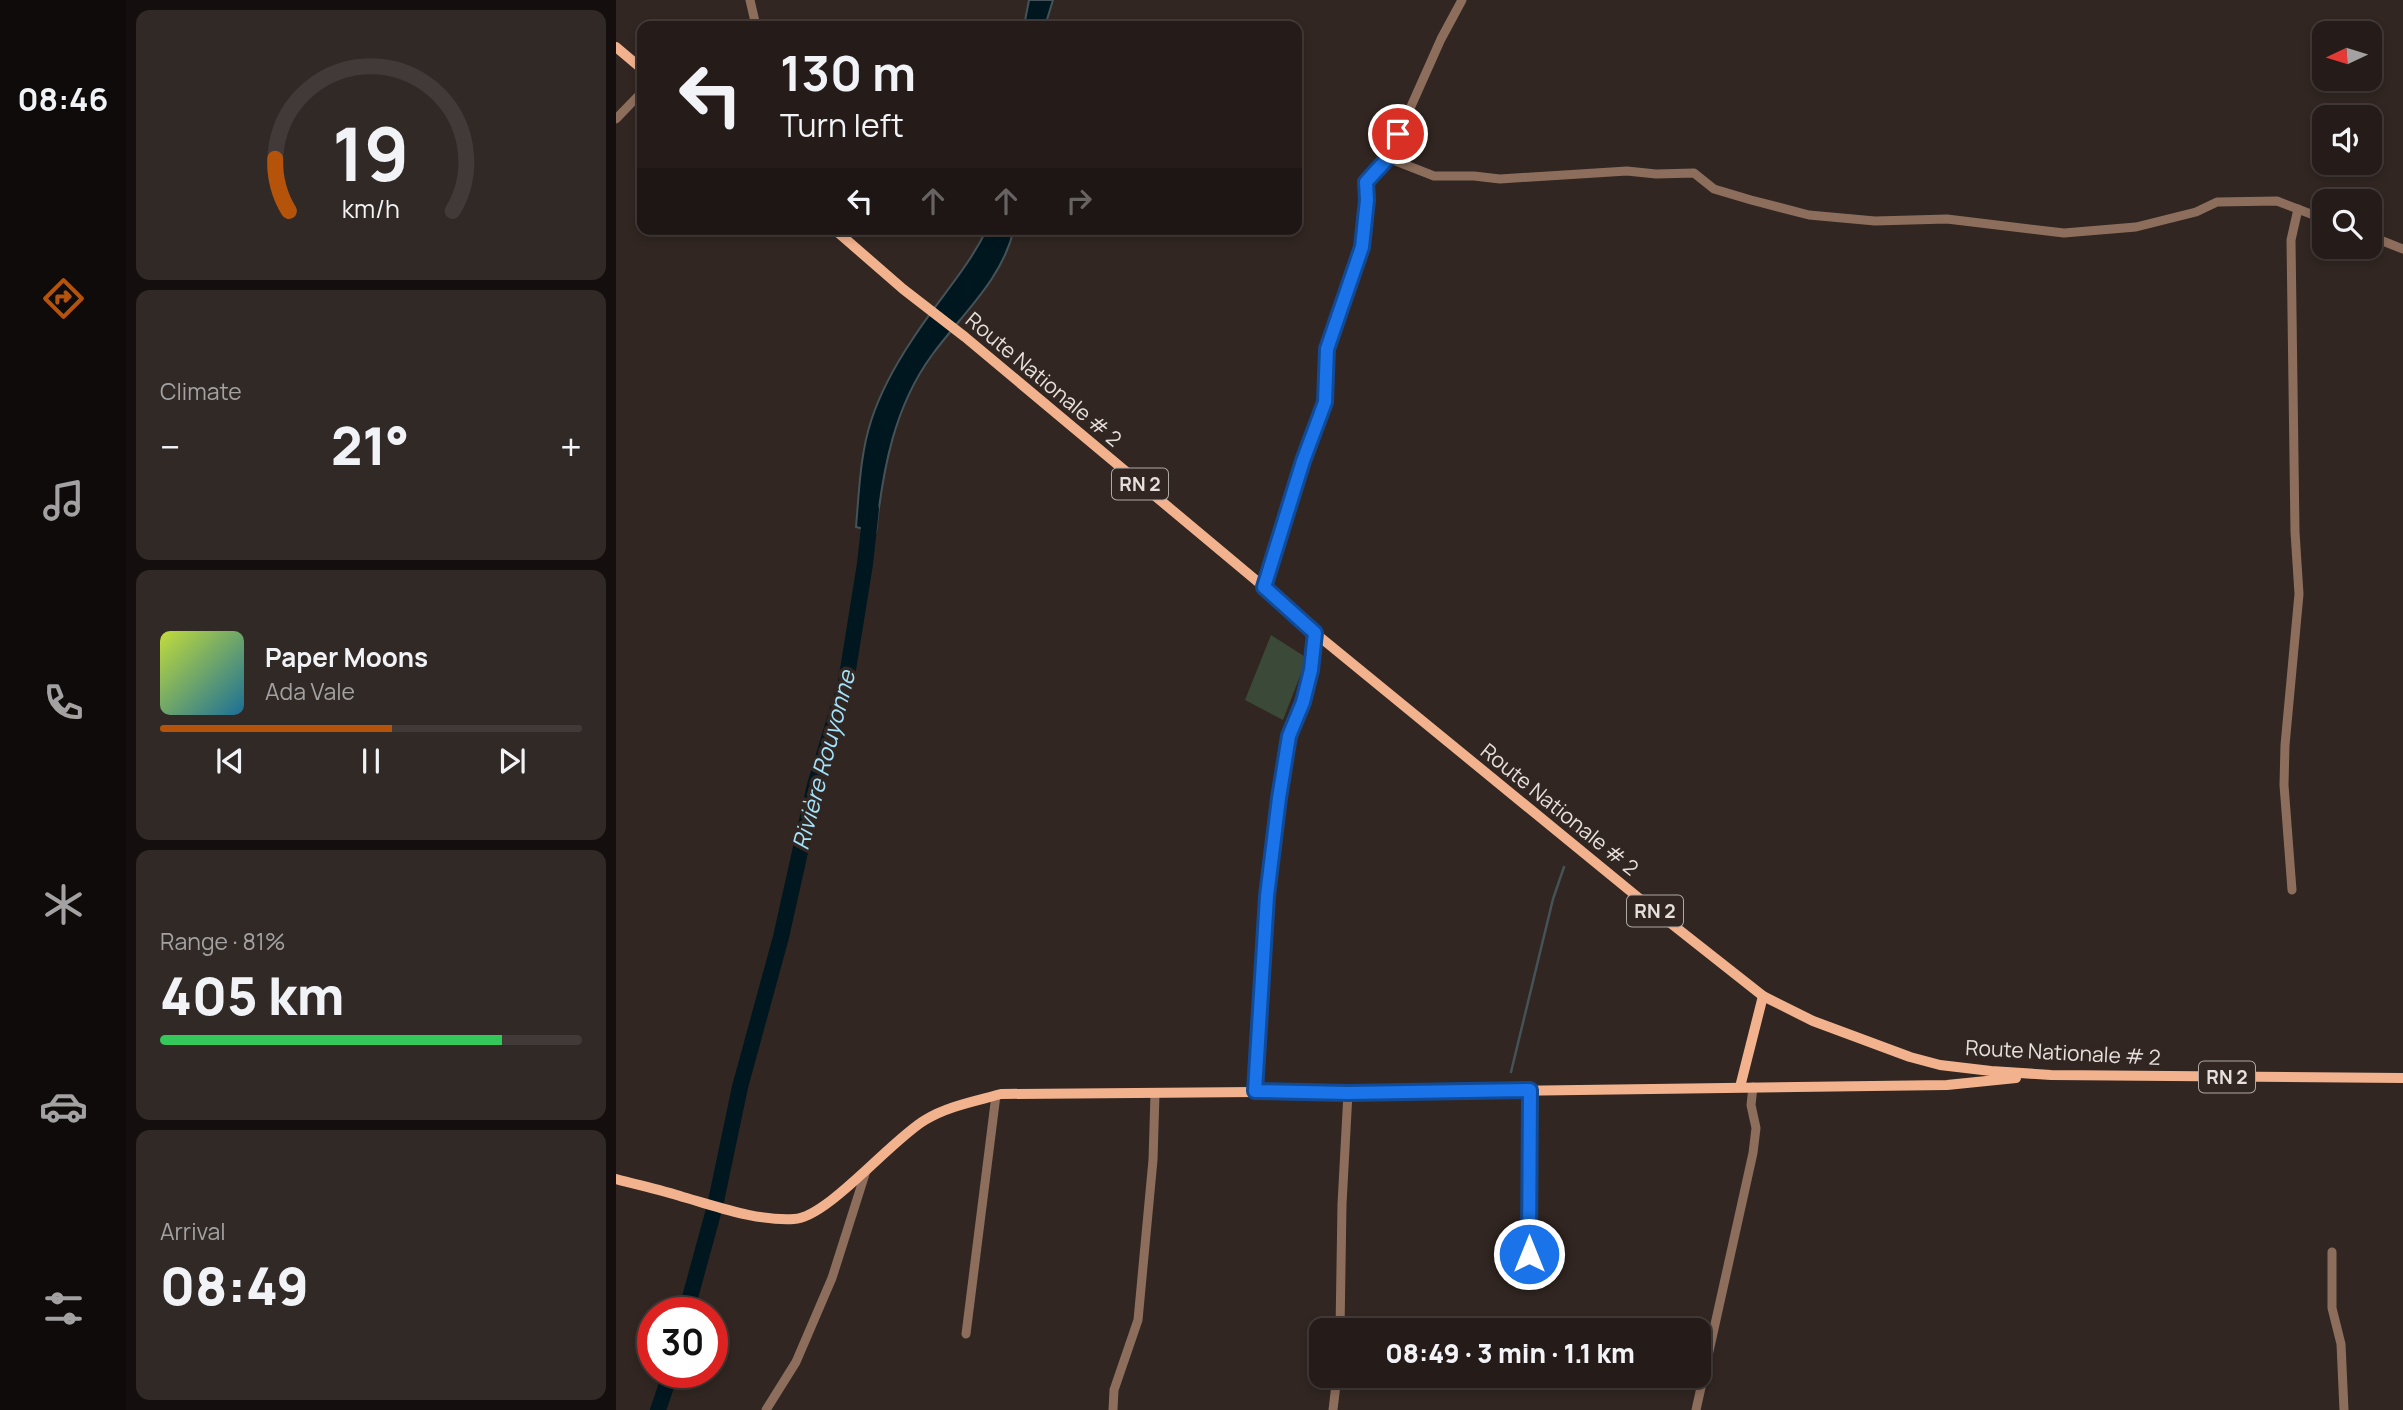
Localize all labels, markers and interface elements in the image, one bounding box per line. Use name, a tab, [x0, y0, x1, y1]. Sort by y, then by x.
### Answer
north arrow	[2312, 21, 2382, 91]
map controls	[2312, 21, 2382, 259]
text: 130 m	[780, 39, 916, 106]
icon: left	[665, 49, 756, 140]
text: 08:46	[18, 77, 108, 121]
text: 19	[332, 103, 410, 203]
text: Turn left	[780, 103, 904, 147]
pin	[1368, 104, 1428, 164]
button: sound	[2312, 105, 2382, 175]
icon: arrive	[1379, 115, 1417, 153]
icon: left	[841, 182, 879, 220]
icon: ahead	[914, 182, 952, 220]
icon: ahead	[987, 182, 1025, 220]
icon: right	[1060, 182, 1098, 220]
button: search	[2312, 189, 2382, 259]
text: km/h	[342, 191, 400, 226]
icon: directions	[39, 274, 88, 323]
street label: Route Nationale # 2	[960, 305, 1128, 453]
text: Climate	[160, 375, 242, 407]
text: 21°	[331, 410, 410, 481]
text: −	[160, 420, 181, 472]
text: +	[560, 420, 582, 472]
road number: RN 2	[1112, 468, 1168, 499]
icon: music	[39, 476, 88, 525]
text: Paper Moons	[265, 639, 428, 675]
water label: Rivière Rouyonne	[784, 665, 863, 853]
text: Ada Vale	[265, 675, 355, 707]
icon: phone	[39, 678, 88, 727]
street label: Route Nationale # 2	[1475, 737, 1645, 881]
icon: previous	[211, 742, 249, 780]
icon: pause	[352, 742, 390, 780]
icon: next	[493, 742, 531, 780]
icon: climate	[39, 880, 88, 929]
road number: RN 2	[1627, 896, 1683, 926]
text: Range · 81%	[160, 925, 285, 957]
text: 405 km	[160, 960, 344, 1031]
street label: Route Nationale # 2	[1965, 1033, 2161, 1071]
road number: RN 2	[2199, 1062, 2255, 1092]
icon: car	[39, 1082, 88, 1131]
text: Arrival	[160, 1215, 226, 1247]
position arrow	[1492, 1217, 1566, 1291]
text: 08:49	[160, 1250, 309, 1321]
icon: filters	[39, 1284, 88, 1333]
speed limit sign: 30	[637, 1297, 728, 1388]
text: 08:49 · 3 min · 1.1 km	[1385, 1335, 1635, 1371]

